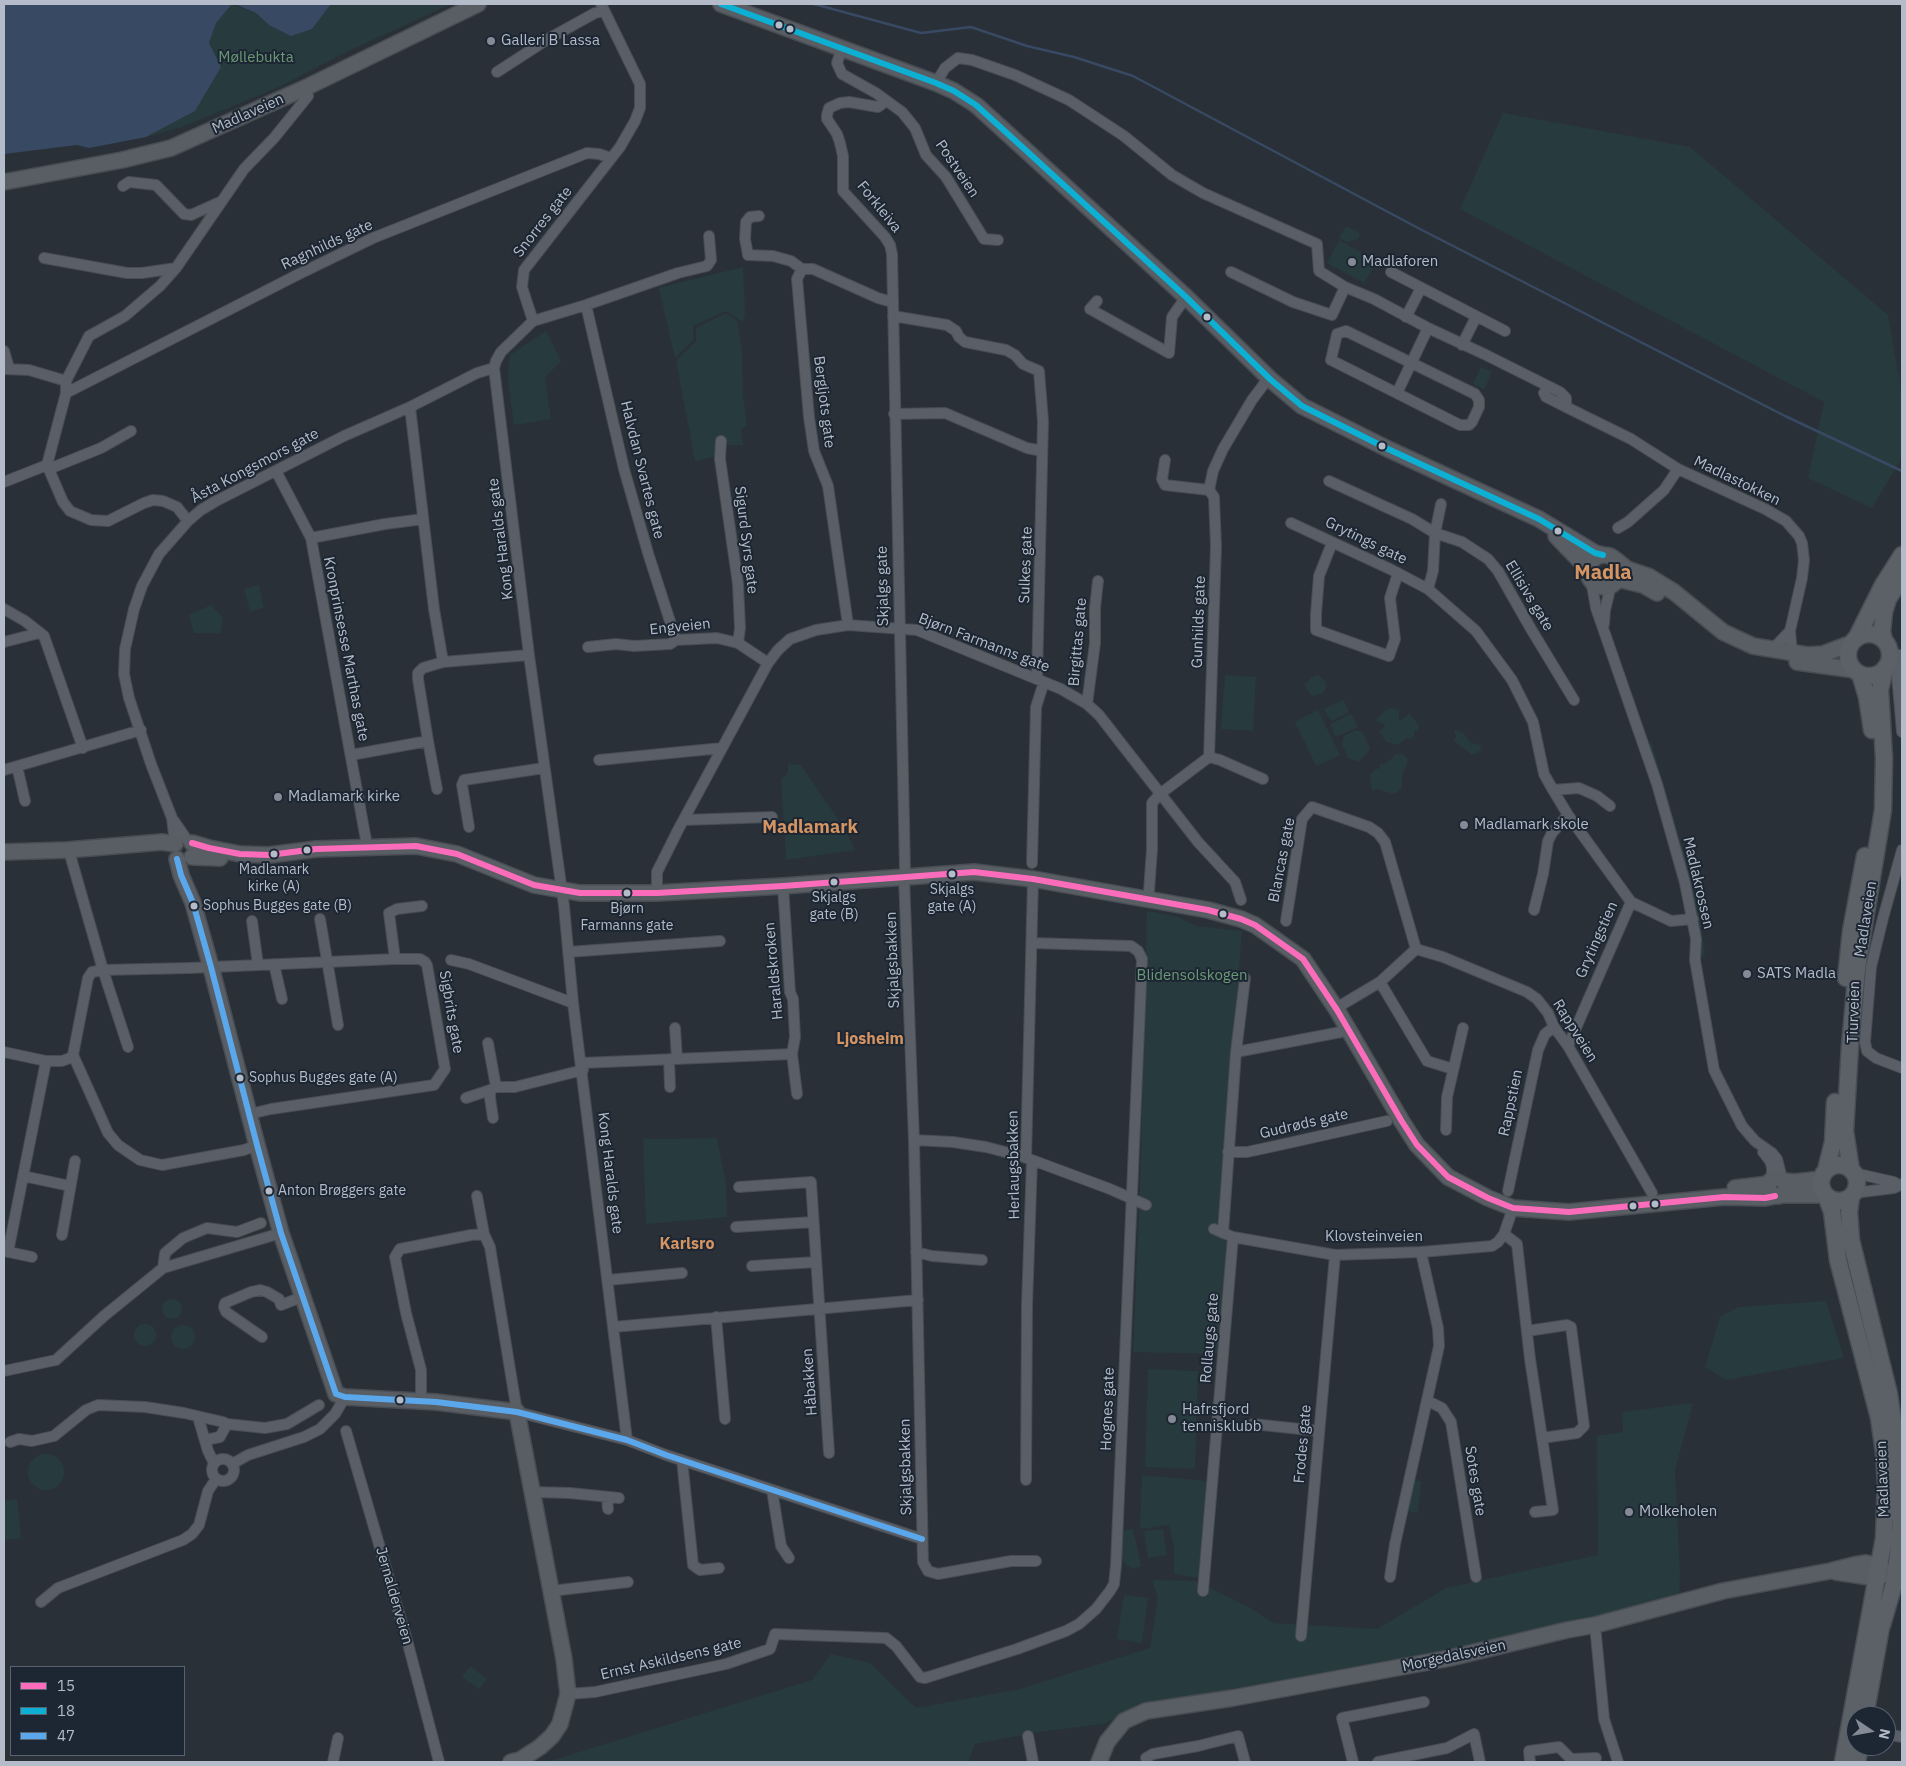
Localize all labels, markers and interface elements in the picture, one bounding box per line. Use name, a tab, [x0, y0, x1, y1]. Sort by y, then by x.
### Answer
unlabelled marker	[774, 20, 784, 30]
unlabelled marker	[785, 24, 795, 34]
place label: Galleri B Lassa	[501, 32, 600, 50]
marker: Galleri B Lassa	[485, 35, 497, 47]
park label: Møllebukta	[218, 49, 294, 67]
street label: Madlaveien	[209, 90, 287, 138]
street label: Postveien	[931, 137, 983, 201]
street label: Forkleiva	[853, 178, 905, 236]
street label: Snorres gate	[510, 183, 576, 261]
street label: Ragnhilds gate	[278, 216, 376, 274]
place label: Madlaforen	[1362, 253, 1438, 271]
marker: Madlaforen	[1346, 256, 1358, 268]
unlabelled marker	[1202, 312, 1212, 322]
street label: Bergljots gate	[809, 355, 839, 449]
street label: Halvdan Svartes gate	[616, 399, 668, 541]
street label: Åsta Kongsmors gate	[188, 425, 322, 507]
unlabelled marker	[1377, 441, 1387, 451]
street label: Madlastokken	[1691, 452, 1783, 510]
street label: Kong Haralds gate	[485, 477, 517, 601]
street label: Sigurd Syrs gate	[730, 485, 762, 595]
street label: Grytings gate	[1322, 513, 1410, 569]
street label: Sulkes gate	[1016, 526, 1036, 604]
unlabelled marker	[1553, 526, 1563, 536]
street label: Skjalgs gate	[873, 546, 893, 626]
street label: Kronprinsesse Marthas gate	[319, 555, 373, 743]
street label: Ellisivs gate	[1501, 557, 1557, 635]
district label: Madla	[1574, 561, 1632, 585]
street label: Gunhilds gate	[1188, 575, 1210, 669]
street label: Birgittas gate	[1065, 597, 1091, 687]
street label: Bjørn Farmanns gate	[916, 610, 1052, 676]
street label: Engveien	[649, 615, 711, 639]
place label: Madlamark kirke	[288, 788, 400, 806]
marker: Madlamark kirke	[272, 791, 284, 803]
street label: Blancas gate	[1265, 816, 1299, 904]
place label: Madlamark skole	[1474, 816, 1589, 834]
district label: Madlamark	[762, 817, 858, 839]
marker: Madlamark skole	[1458, 819, 1470, 831]
street label: Madlakrossen	[1679, 835, 1717, 931]
unlabelled marker	[302, 845, 312, 855]
marker: Madlamark kirke (A)	[269, 849, 279, 859]
place label: Madlamark kirke (A)	[239, 862, 309, 894]
marker: Skjalgs gate (A)	[947, 869, 957, 879]
marker: Skjalgs gate (B)	[829, 877, 839, 887]
street label: Madlaveien	[1851, 880, 1881, 958]
place label: Skjalgs gate (A)	[927, 882, 977, 914]
marker: Bjørn Farmanns gate	[622, 888, 632, 898]
place label: Skjalgs gate (B)	[809, 890, 859, 922]
place label: Sophus Bugges gate (B)	[203, 898, 352, 914]
street label: Grytingstien	[1572, 899, 1622, 981]
marker: Sophus Bugges gate (B)	[189, 901, 199, 911]
place label: Bjørn Farmanns gate	[581, 901, 673, 934]
unlabelled marker	[1218, 909, 1228, 919]
street label: Skjalgsbakken	[882, 911, 904, 1009]
street label: Haraldskroken	[761, 921, 787, 1021]
place label: SATS Madla	[1757, 965, 1836, 983]
park label: Blidensolskogen	[1137, 967, 1247, 985]
marker: SATS Madla	[1741, 968, 1753, 980]
street label: Sigbrits gate	[435, 969, 467, 1055]
street label: Tiurveien	[1844, 980, 1864, 1044]
street label: Rappveien	[1549, 996, 1601, 1066]
district label: Ljosheim	[836, 1029, 904, 1049]
street label: Rappstien	[1495, 1068, 1527, 1138]
place label: Sophus Bugges gate (A)	[249, 1070, 398, 1086]
marker: Sophus Bugges gate (A)	[235, 1073, 245, 1083]
street label: Gudrøds gate	[1258, 1105, 1350, 1143]
street label: Herlaugsbakken	[1004, 1110, 1024, 1220]
street label: Kong Haralds gate	[594, 1111, 626, 1235]
place label: Anton Brøggers gate	[278, 1183, 406, 1199]
marker: Anton Brøggers gate	[264, 1186, 274, 1196]
unlabelled marker	[1650, 1199, 1660, 1209]
unlabelled marker	[1628, 1201, 1638, 1211]
street label: Klovsteinveien	[1325, 1228, 1423, 1246]
district label: Karlsro	[660, 1234, 714, 1254]
street label: Rollaugs gate	[1197, 1292, 1223, 1384]
street label: Håbakken	[799, 1348, 821, 1416]
street label: Hognes gate	[1098, 1367, 1118, 1451]
unlabelled marker	[395, 1395, 405, 1405]
place label: Hafrsfjord tennisklubb	[1182, 1401, 1261, 1436]
street label: Frodes gate	[1291, 1404, 1315, 1484]
marker: Hafrsfjord tennisklubb	[1166, 1413, 1178, 1425]
street label: Skjalgsbakken	[896, 1418, 916, 1516]
street label: Madlaveien	[1873, 1440, 1893, 1518]
street label: Sotes gate	[1461, 1445, 1489, 1517]
place label: Molkeholen	[1639, 1503, 1717, 1521]
marker: Molkeholen	[1623, 1506, 1635, 1518]
street label: Jernalderveien	[371, 1545, 417, 1647]
street label: Ernst Askildsens gate	[599, 1634, 743, 1684]
street label: Morgedalsveien	[1400, 1636, 1508, 1676]
legend	[10, 1666, 185, 1756]
text: 15	[57, 1676, 75, 1695]
text: 18	[57, 1701, 75, 1720]
north arrow	[1846, 1706, 1896, 1756]
text: 47	[57, 1726, 75, 1745]
text: N	[1875, 1727, 1895, 1741]

